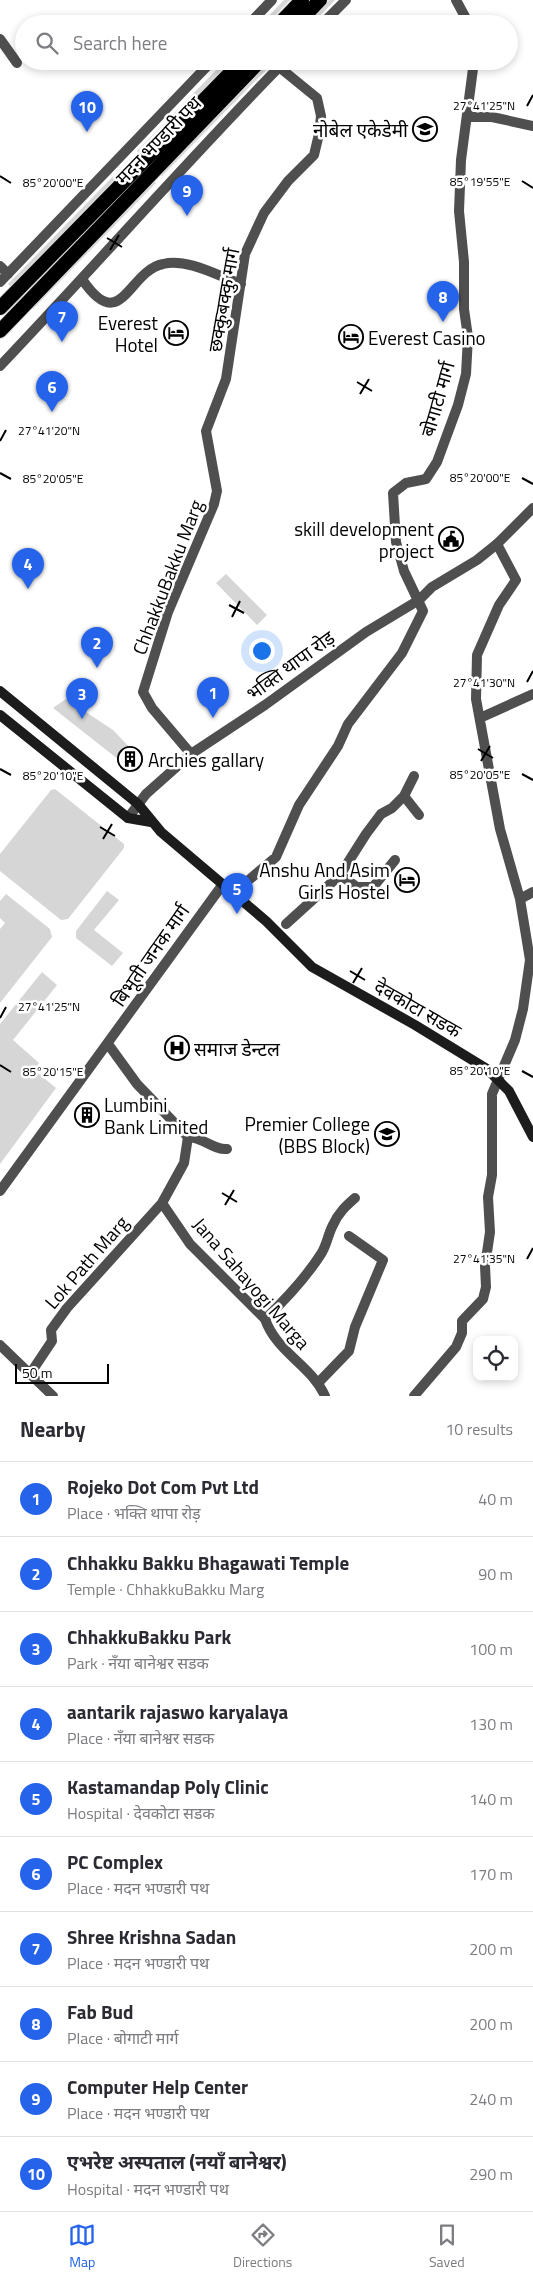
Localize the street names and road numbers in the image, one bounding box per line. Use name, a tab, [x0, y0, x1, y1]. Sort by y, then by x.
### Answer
street label: मदन भण्डारी पथ	[108, 89, 208, 191]
street label: छक्कुबक्कु मार्ग	[200, 245, 247, 354]
street label: बोगाटी मार्ग	[412, 357, 462, 440]
street label: ChhakkuBakku Marg	[124, 495, 210, 659]
street label: भक्ति थापा रोड़	[240, 622, 341, 707]
street label: बिभूती जनक मार्ग	[104, 897, 197, 1012]
street label: देवकोटा सडक	[369, 971, 467, 1045]
street label: Lok Path Marg	[37, 1209, 135, 1315]
street label: Jana Sahayogi Marga	[186, 1211, 318, 1356]

